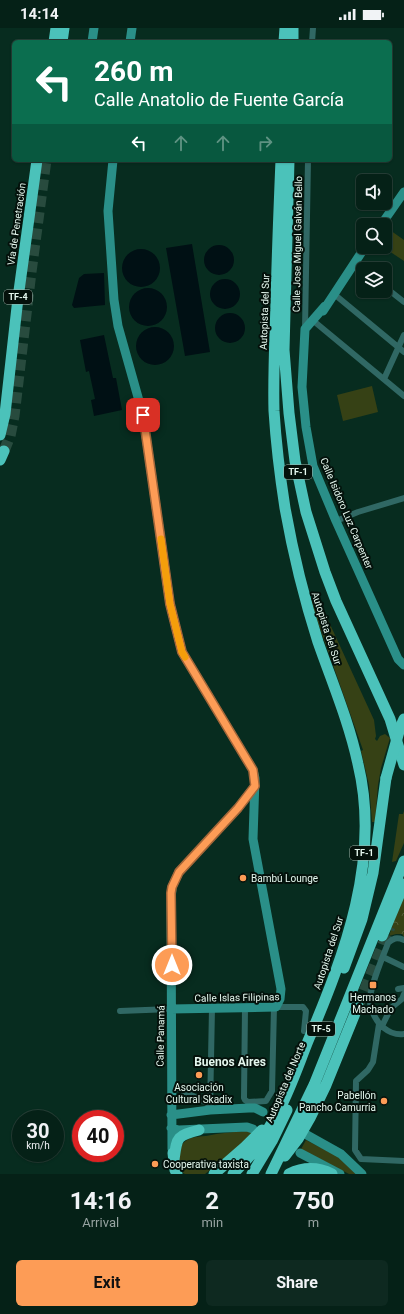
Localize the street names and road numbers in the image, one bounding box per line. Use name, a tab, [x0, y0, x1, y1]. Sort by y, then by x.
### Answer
street label: Calle Jose Miguel Galván Bello	[291, 175, 304, 312]
street label: Vía de Penetración	[5, 182, 28, 266]
street label: Autopista del Sur	[258, 273, 271, 350]
road number: TF-4	[4, 290, 32, 304]
street label: Calle Isidoro Luz Carpenter	[318, 456, 375, 571]
road number: TF-1	[284, 465, 312, 479]
street label: Autopista del Sur	[310, 590, 344, 667]
road number: TF-1	[350, 846, 378, 860]
street label: Autopista del Sur	[312, 915, 346, 991]
street label: Calle Islas Filipinas	[194, 991, 280, 1004]
street label: Calle Panamá	[154, 1005, 167, 1067]
road number: TF-5	[307, 1022, 335, 1036]
street label: Autopista del Norte	[264, 1040, 307, 1124]

